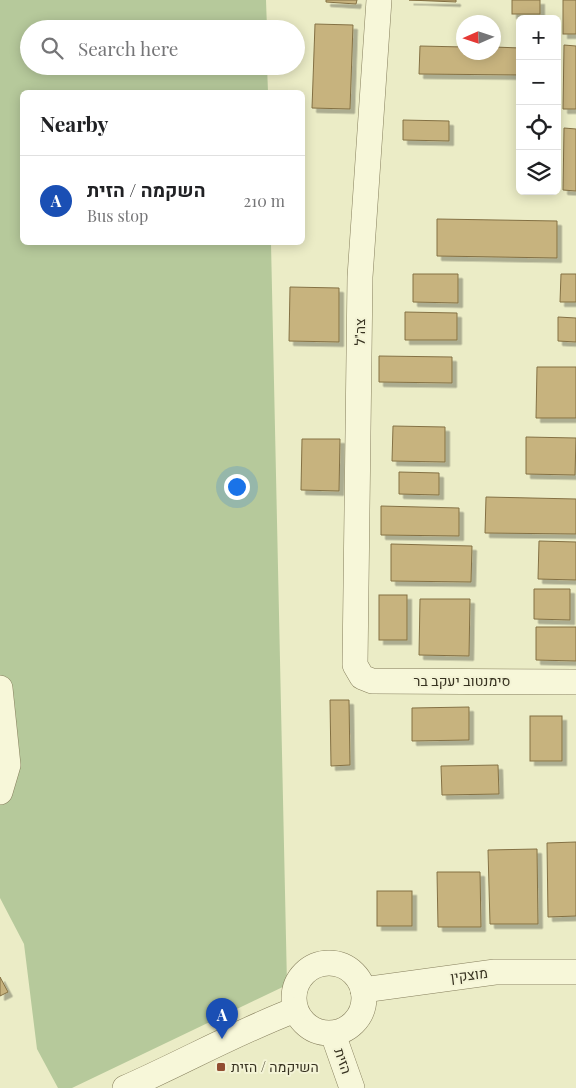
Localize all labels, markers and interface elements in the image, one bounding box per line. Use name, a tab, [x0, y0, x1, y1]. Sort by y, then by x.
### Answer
north arrow	[456, 15, 501, 60]
map controls	[516, 15, 561, 195]
button: +	[516, 15, 561, 60]
search box	[20, 20, 305, 75]
icon: search	[38, 34, 66, 62]
text: Search here	[78, 35, 178, 61]
button: −	[516, 60, 561, 105]
button: locate	[516, 105, 561, 150]
text: Nearby	[40, 109, 109, 137]
button: layers	[516, 150, 561, 195]
text: השקמה / הזית	[87, 176, 206, 202]
text: A	[51, 190, 61, 211]
text: 210 m	[244, 190, 285, 211]
text: Bus stop	[87, 205, 148, 226]
street label: צה"ל	[350, 318, 369, 346]
your location	[224, 474, 250, 500]
street label: סימנטוב יעקב בר	[414, 671, 510, 690]
street label: מוצקין	[449, 963, 489, 986]
pin: A	[206, 998, 238, 1039]
street label: הזית	[330, 1045, 357, 1076]
place label: השיקמה / הזית	[231, 1057, 319, 1076]
marker: השיקמה / הזית	[215, 1061, 227, 1073]

